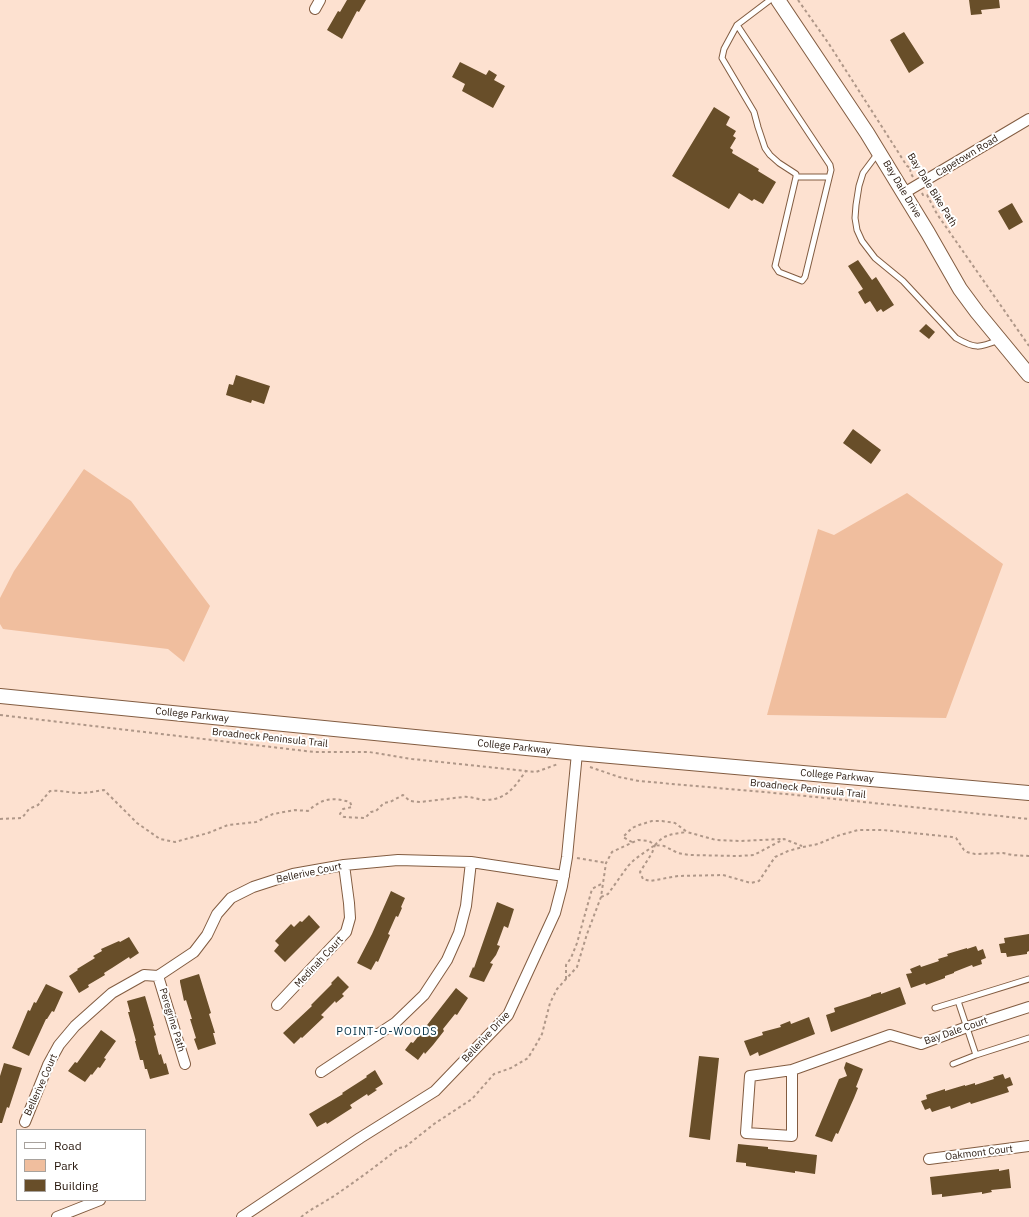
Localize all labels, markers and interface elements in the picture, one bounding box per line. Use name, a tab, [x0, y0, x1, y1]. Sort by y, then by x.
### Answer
street label: Capetown Road	[934, 133, 1000, 179]
street label: Bay Dale Bike Path	[905, 151, 959, 229]
street label: Bay Dale Drive	[880, 158, 924, 220]
street label: College Parkway	[155, 705, 229, 725]
street label: Broadneck Peninsula Trail	[212, 726, 328, 750]
street label: College Parkway	[477, 737, 551, 757]
street label: College Parkway	[800, 767, 874, 785]
street label: Broadneck Peninsula Trail	[750, 777, 866, 801]
street label: Bellerive Court	[275, 860, 343, 886]
street label: Medinah Court	[292, 934, 346, 990]
street label: Peregrine Path	[157, 987, 187, 1053]
street label: Bellerive Drive	[459, 1009, 513, 1065]
street label: Bay Dale Court	[923, 1015, 989, 1047]
district label: POINT-O-WOODS	[336, 1025, 438, 1039]
street label: Bellerive Court	[22, 1052, 60, 1118]
legend	[16, 1129, 146, 1201]
text: Road	[54, 1138, 82, 1153]
street label: Oakmont Court	[944, 1143, 1014, 1163]
text: Park	[54, 1158, 78, 1173]
text: Building	[54, 1178, 98, 1193]

